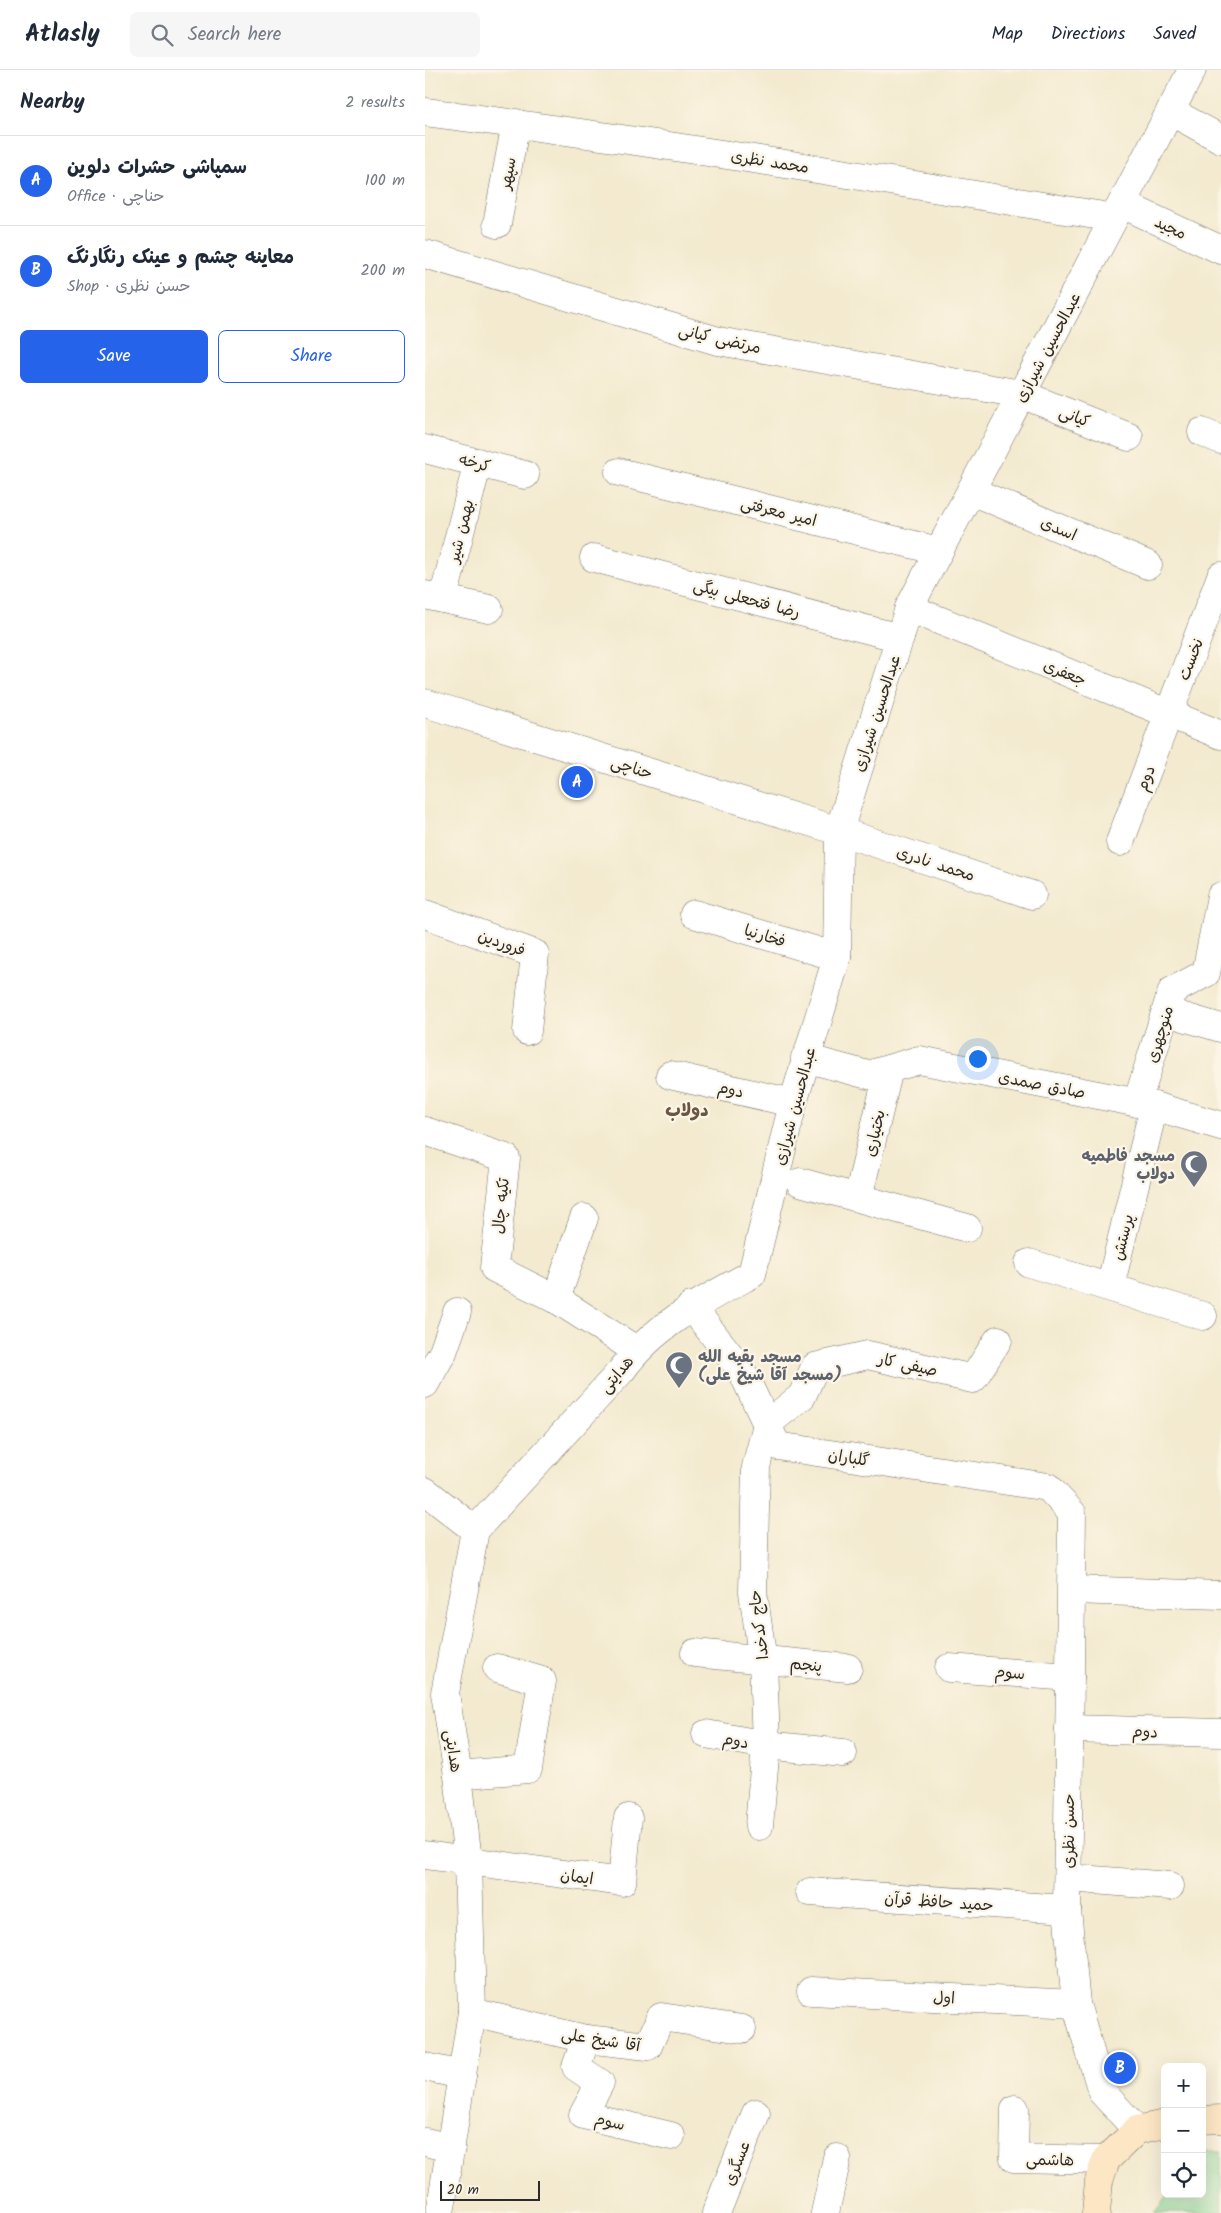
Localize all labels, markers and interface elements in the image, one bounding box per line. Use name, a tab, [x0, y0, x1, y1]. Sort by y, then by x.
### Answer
search box	[130, 12, 480, 57]
text: Atlasly	[25, 15, 100, 54]
text: Search here	[188, 20, 281, 50]
text: Map	[991, 20, 1023, 49]
text: Directions	[1051, 20, 1125, 49]
text: Saved	[1153, 20, 1196, 49]
icon: search	[148, 21, 176, 49]
text: Nearby	[20, 86, 85, 119]
text: 2 results	[345, 90, 405, 115]
street label: محمد نظری	[729, 144, 811, 181]
text: سمپاشی حشرات دلوین	[67, 153, 247, 183]
street label: سپهر	[493, 155, 524, 193]
text: A	[31, 168, 41, 193]
text: 100 m	[365, 168, 405, 193]
text: Office · حناچی	[67, 184, 164, 209]
street label: مجید	[1150, 210, 1191, 247]
text: معاینه چشم و عینک رنگارنگ	[67, 243, 294, 273]
text: B	[31, 258, 41, 283]
text: 200 m	[361, 258, 405, 283]
text: Shop · حسن نظری	[67, 274, 191, 299]
street label: عبدالحسین شیرازی	[1009, 288, 1088, 407]
street label: مرتضی کیانی	[676, 318, 763, 361]
button: Save	[20, 330, 208, 383]
button: Share	[218, 330, 405, 383]
street label: کیانی	[1055, 400, 1094, 435]
street label: کرخه	[456, 447, 493, 480]
street label: امیر معرفتی	[738, 491, 819, 534]
street label: بهمن شیر	[441, 497, 481, 568]
street label: اسدی	[1036, 511, 1080, 548]
street label: رضا فتحعلی بیگی	[690, 573, 803, 626]
street label: نخست	[1172, 635, 1211, 684]
street label: عبدالحسین شیرازی	[847, 652, 908, 775]
street label: جعفری	[1039, 653, 1090, 693]
street label: حناچی	[608, 750, 655, 787]
street label: دوم	[1130, 762, 1163, 795]
pin: A	[561, 763, 593, 801]
street label: محمد نادری	[893, 840, 978, 889]
street label: فخارنیا	[741, 918, 789, 955]
street label: فروردین	[474, 923, 529, 964]
street label: منوچهری	[1140, 1003, 1181, 1066]
street label: عبدالحسین شیرازی	[768, 1044, 823, 1168]
your location	[965, 1046, 991, 1072]
street label: صادق صمدی	[996, 1065, 1087, 1106]
street label: دوم	[715, 1075, 746, 1106]
district label: دولاب	[665, 1097, 709, 1126]
street label: بختیاری	[858, 1107, 893, 1159]
place label: مسجد فاطمیه دولاب	[1082, 1144, 1175, 1187]
mosque icon: مسجد فاطمیه دولاب	[1179, 1149, 1209, 1188]
street label: تکیه چال	[486, 1177, 517, 1235]
street label: پرستش	[1106, 1212, 1141, 1263]
place label: مسجد بقیه الله (مسجد آقا شیخ علی)	[698, 1345, 842, 1388]
street label: صیفی کار	[874, 1347, 940, 1384]
street label: هدایتی	[594, 1350, 641, 1399]
mosque icon: مسجد بقیه الله (مسجد آقا شیخ علی)	[664, 1350, 694, 1389]
street label: گلباران	[826, 1443, 871, 1474]
street label: حاج کدخدا	[743, 1588, 776, 1661]
street label: پنجم	[789, 1652, 823, 1679]
street label: سوم	[994, 1660, 1026, 1687]
street label: دوم	[1132, 1720, 1158, 1745]
street label: دوم	[721, 1727, 751, 1756]
street label: هدایتی	[437, 1728, 468, 1774]
street label: حسن نظری	[1057, 1794, 1082, 1868]
street label: ایمان	[559, 1863, 595, 1892]
street label: حمید حافظ قرآن	[884, 1886, 994, 1919]
street label: اول	[932, 1985, 956, 2012]
street label: آقا شیخ علی	[559, 2022, 643, 2059]
pin: B	[1104, 2049, 1136, 2087]
map controls	[1161, 2063, 1206, 2198]
button: +	[1161, 2063, 1206, 2108]
street label: سوم	[592, 2107, 627, 2138]
button: −	[1161, 2108, 1206, 2153]
street label: عسگری	[717, 2137, 758, 2190]
street label: هاشمی	[1026, 2148, 1074, 2173]
button: locate	[1161, 2153, 1206, 2198]
scale bar	[440, 2178, 540, 2201]
text: 20 m	[447, 2179, 479, 2201]

